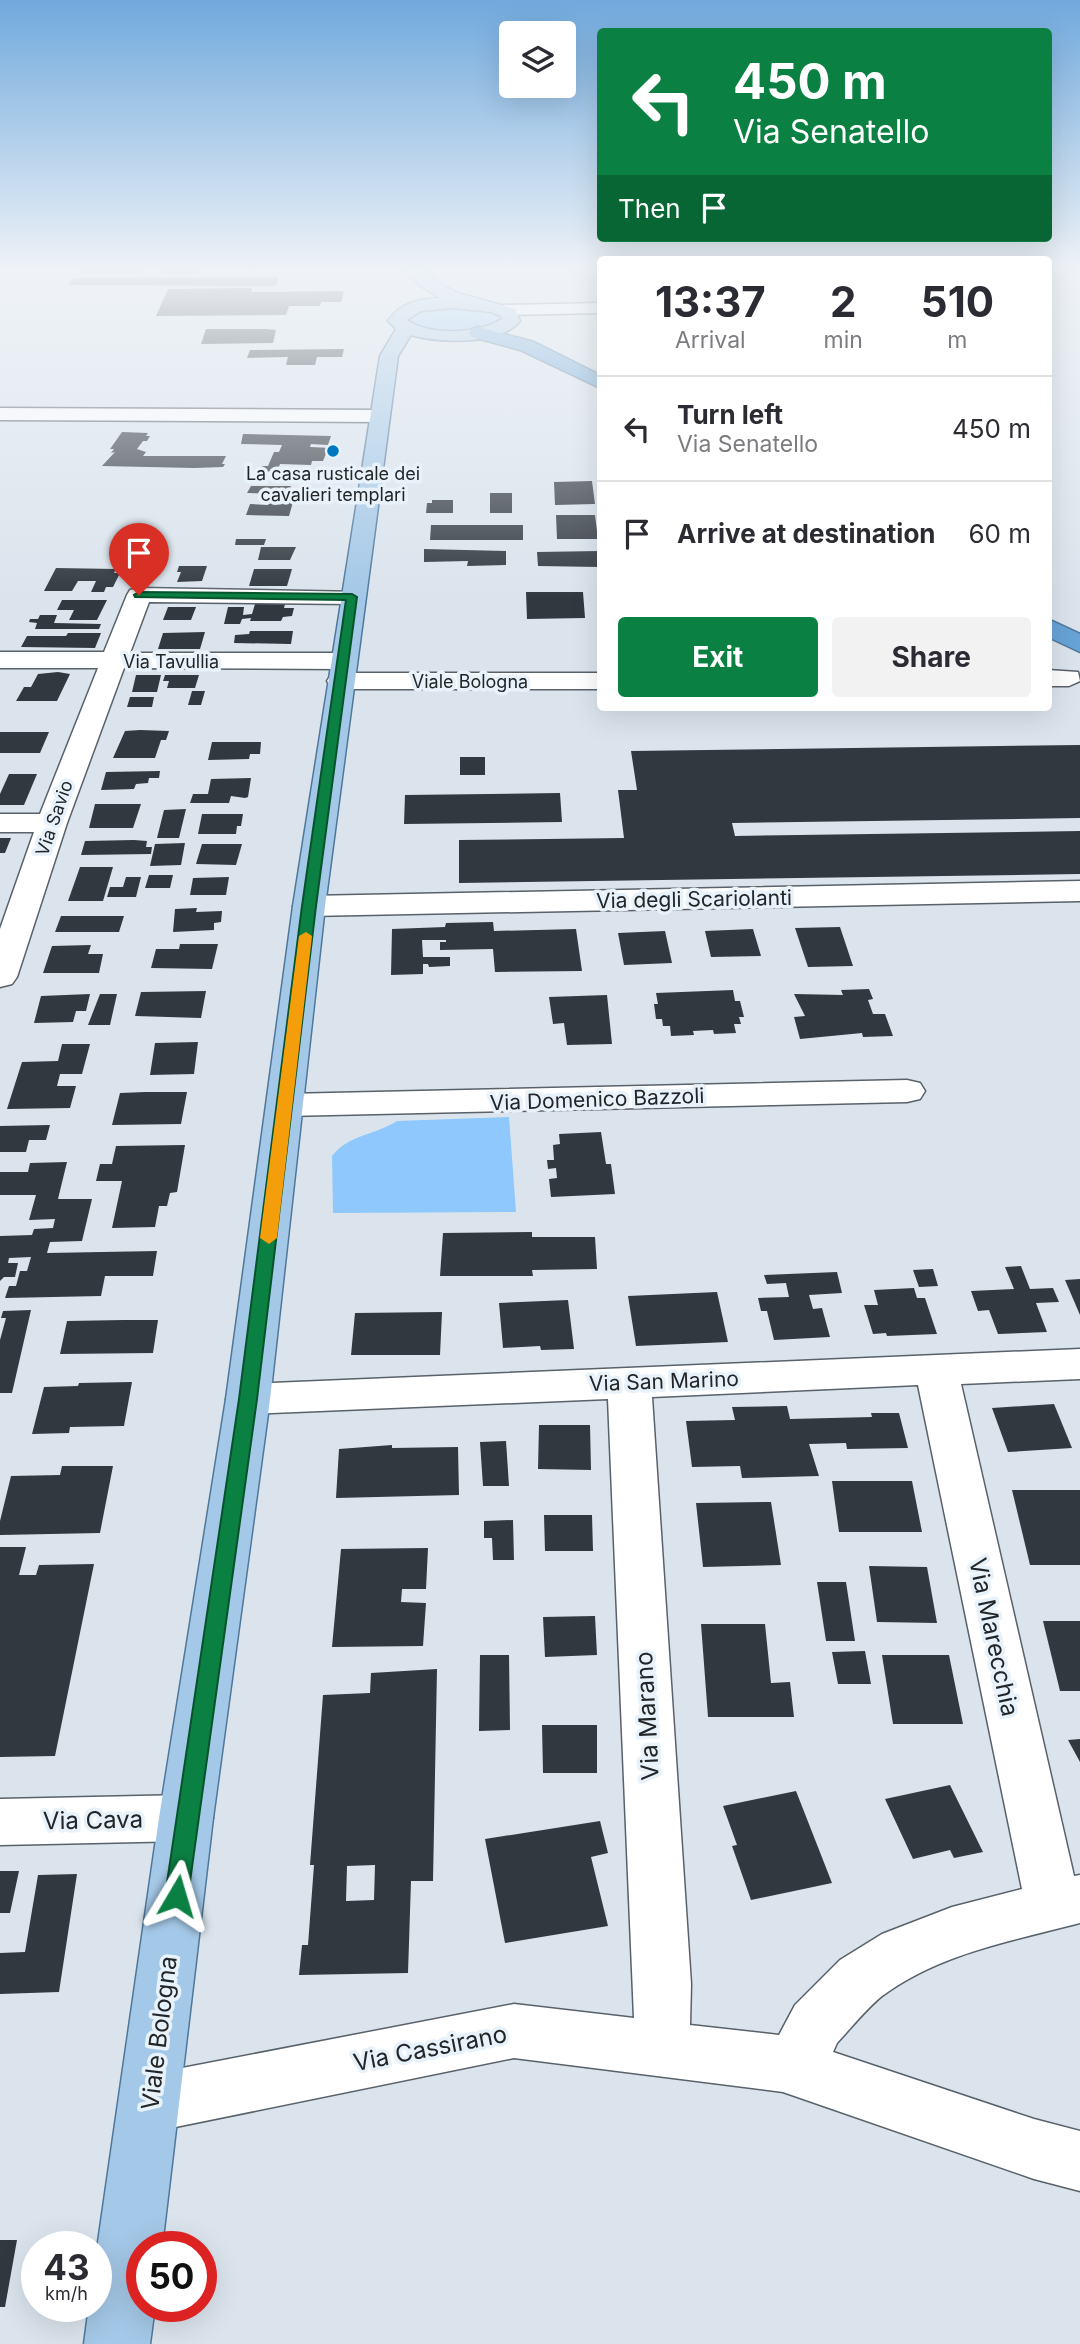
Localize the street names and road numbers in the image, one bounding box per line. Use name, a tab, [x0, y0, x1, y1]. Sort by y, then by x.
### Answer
street label: Via Tavullia	[123, 651, 219, 672]
street label: Viale Bologna	[412, 671, 528, 692]
street label: Via Savio	[31, 777, 77, 859]
street label: Via degli Scariolanti	[596, 885, 792, 913]
street label: Via Domenico Bazzoli	[489, 1083, 705, 1115]
street label: Via San Marino	[589, 1366, 739, 1396]
street label: Via Marecchia	[963, 1555, 1025, 1719]
street label: Via Marano	[629, 1651, 665, 1781]
street label: Via Cava	[43, 1805, 143, 1835]
street label: Viale Bologna	[135, 1954, 183, 2112]
street label: Via Cassirano	[351, 2019, 509, 2077]

